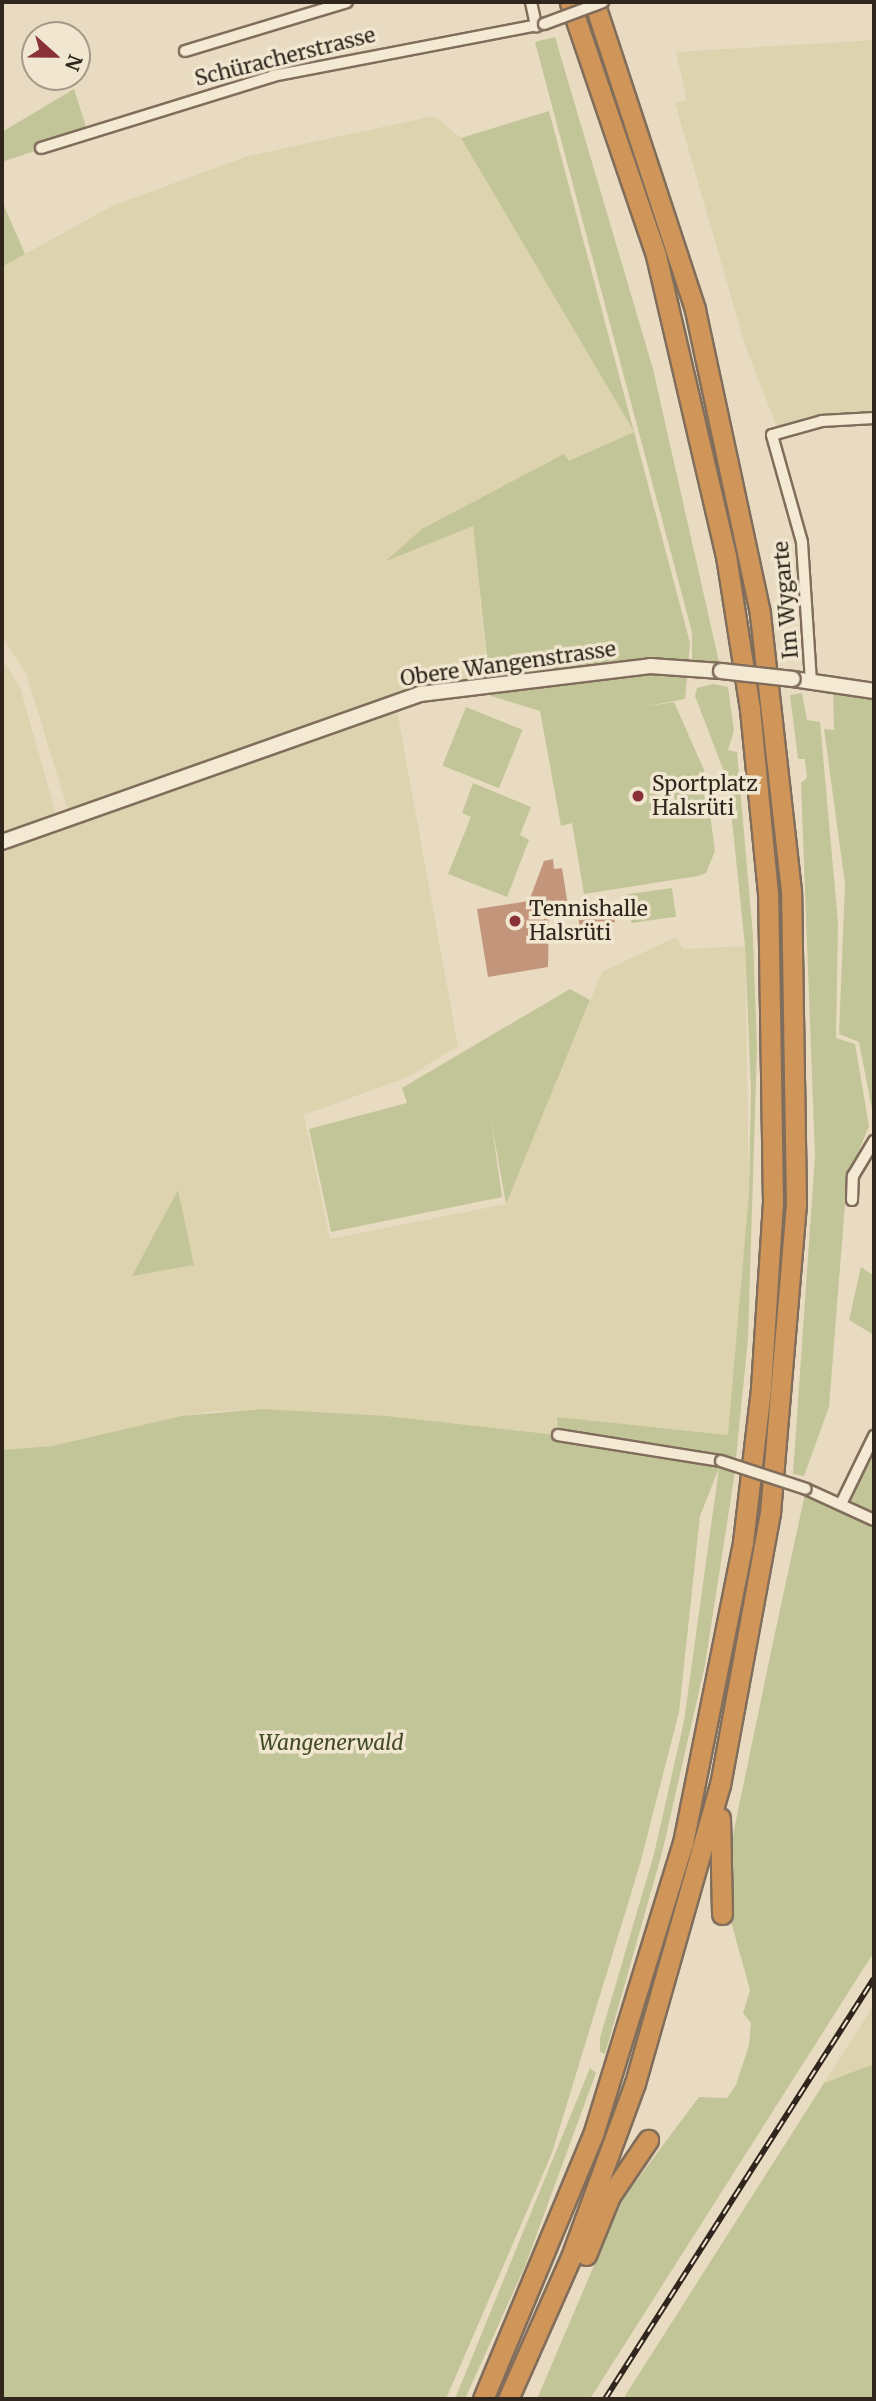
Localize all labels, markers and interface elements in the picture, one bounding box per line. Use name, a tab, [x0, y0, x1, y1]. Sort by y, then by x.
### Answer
north arrow	[21, 21, 91, 91]
street label: Schüracherstrasse	[192, 22, 378, 92]
text: N	[60, 51, 88, 74]
street label: Im Wygarte	[768, 540, 804, 660]
street label: Obere Wangenstrasse	[399, 636, 617, 692]
place label: Sportplatz Halsrüti	[652, 771, 758, 821]
marker: Sportplatz Halsrüti	[630, 788, 646, 804]
place label: Tennishalle Halsrüti	[529, 896, 648, 946]
marker: Tennishalle Halsrüti	[507, 913, 523, 929]
park label: Wangenerwald	[259, 1730, 403, 1756]

